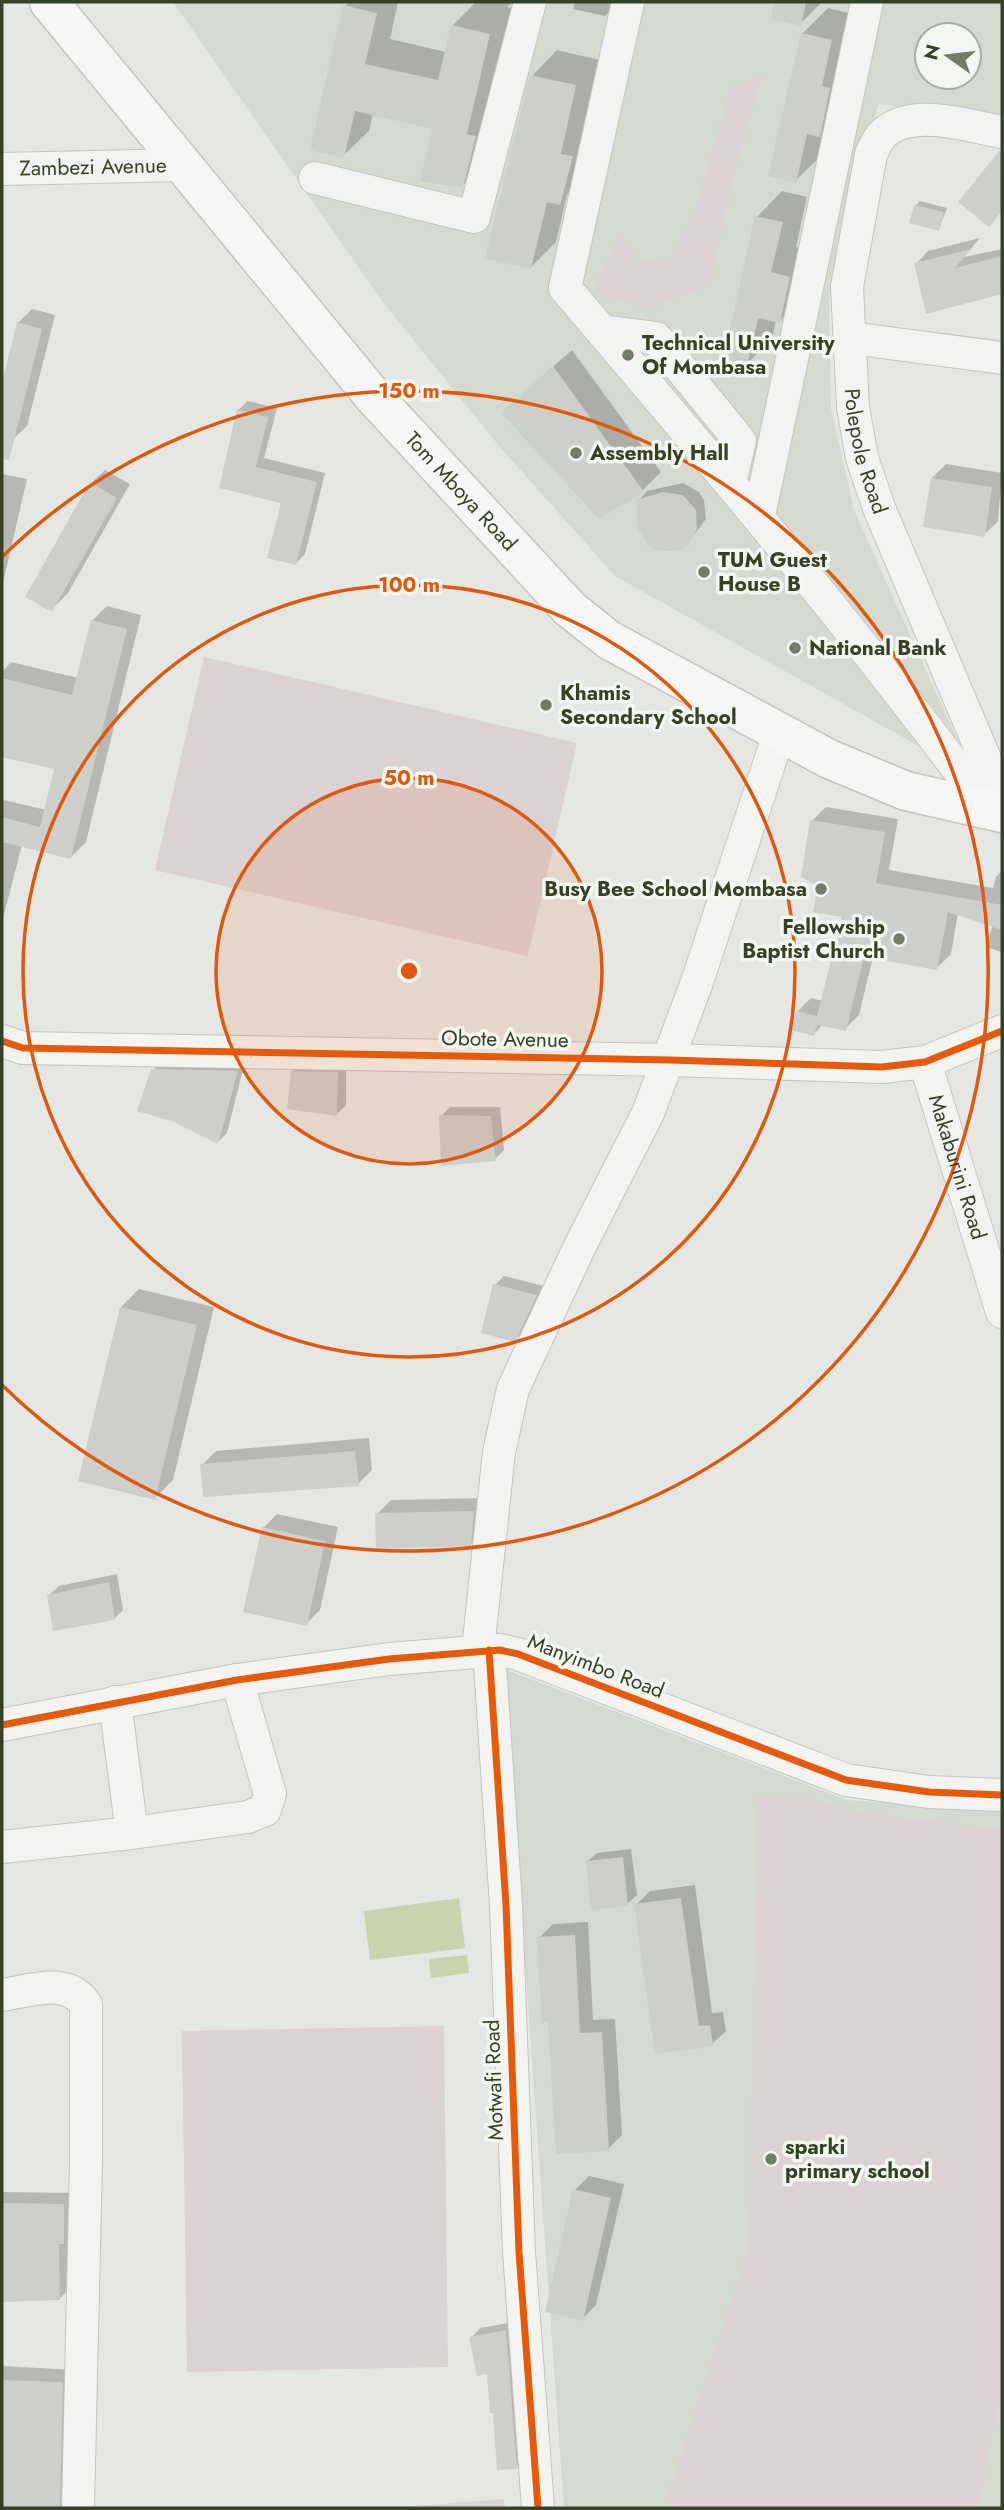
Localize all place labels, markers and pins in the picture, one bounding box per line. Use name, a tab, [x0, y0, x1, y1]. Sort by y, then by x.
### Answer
place label: Technical University Of Mombasa	[642, 328, 836, 382]
marker: Technical University Of Mombasa	[620, 347, 636, 363]
place label: Assembly Hall	[589, 438, 729, 468]
marker: Assembly Hall	[568, 445, 584, 461]
place label: TUM Guest House B	[718, 545, 827, 599]
marker: TUM Guest House B	[696, 564, 712, 580]
place label: National Bank	[809, 633, 947, 663]
marker: National Bank	[787, 640, 803, 656]
place label: Khamis Secondary School	[560, 678, 737, 732]
marker: Khamis Secondary School	[538, 697, 554, 713]
place label: Busy Bee School Mombasa	[544, 874, 807, 904]
marker: Busy Bee School Mombasa	[813, 881, 829, 897]
place label: Fellowship Baptist Church	[742, 912, 885, 966]
marker: Fellowship Baptist Church	[891, 931, 907, 947]
centre of rings	[397, 959, 421, 983]
place label: sparki primary school	[785, 2132, 930, 2186]
marker: sparki primary school	[763, 2151, 779, 2167]

